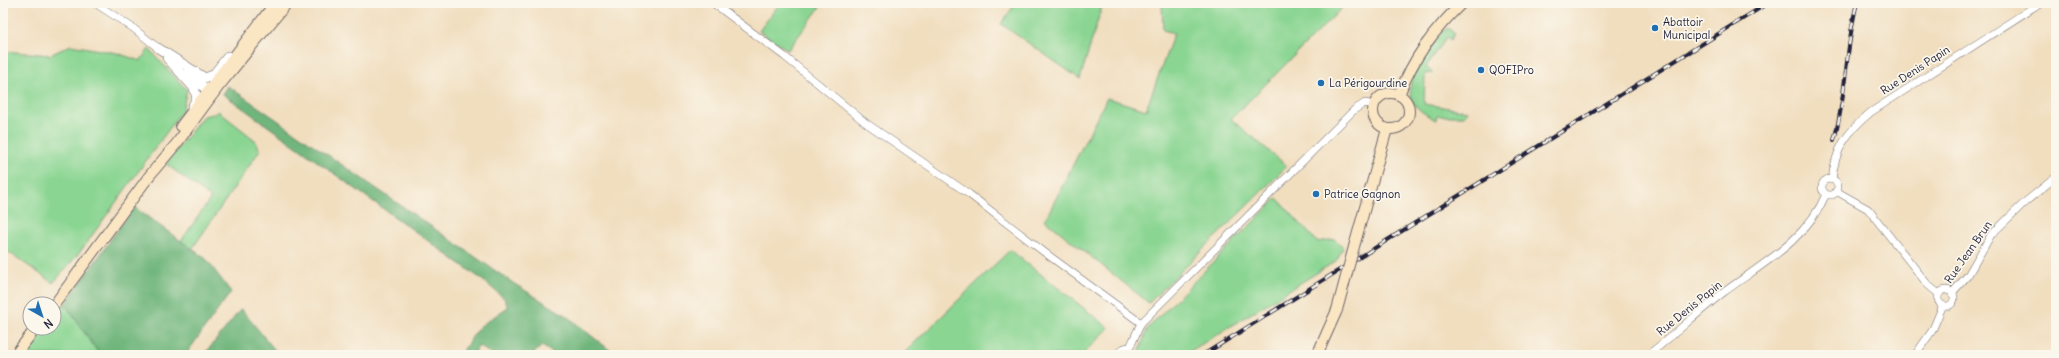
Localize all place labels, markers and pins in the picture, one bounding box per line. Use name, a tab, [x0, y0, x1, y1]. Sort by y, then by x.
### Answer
place label: Abattoir Municipal	[1663, 15, 1710, 42]
marker: Abattoir Municipal	[1650, 23, 1660, 33]
place label: QOFIPro	[1489, 63, 1534, 77]
marker: QOFIPro	[1476, 65, 1486, 75]
place label: La Périgourdine	[1329, 76, 1407, 90]
marker: La Périgourdine	[1316, 78, 1326, 88]
place label: Patrice Gagnon	[1324, 187, 1400, 201]
marker: Patrice Gagnon	[1311, 189, 1321, 199]

